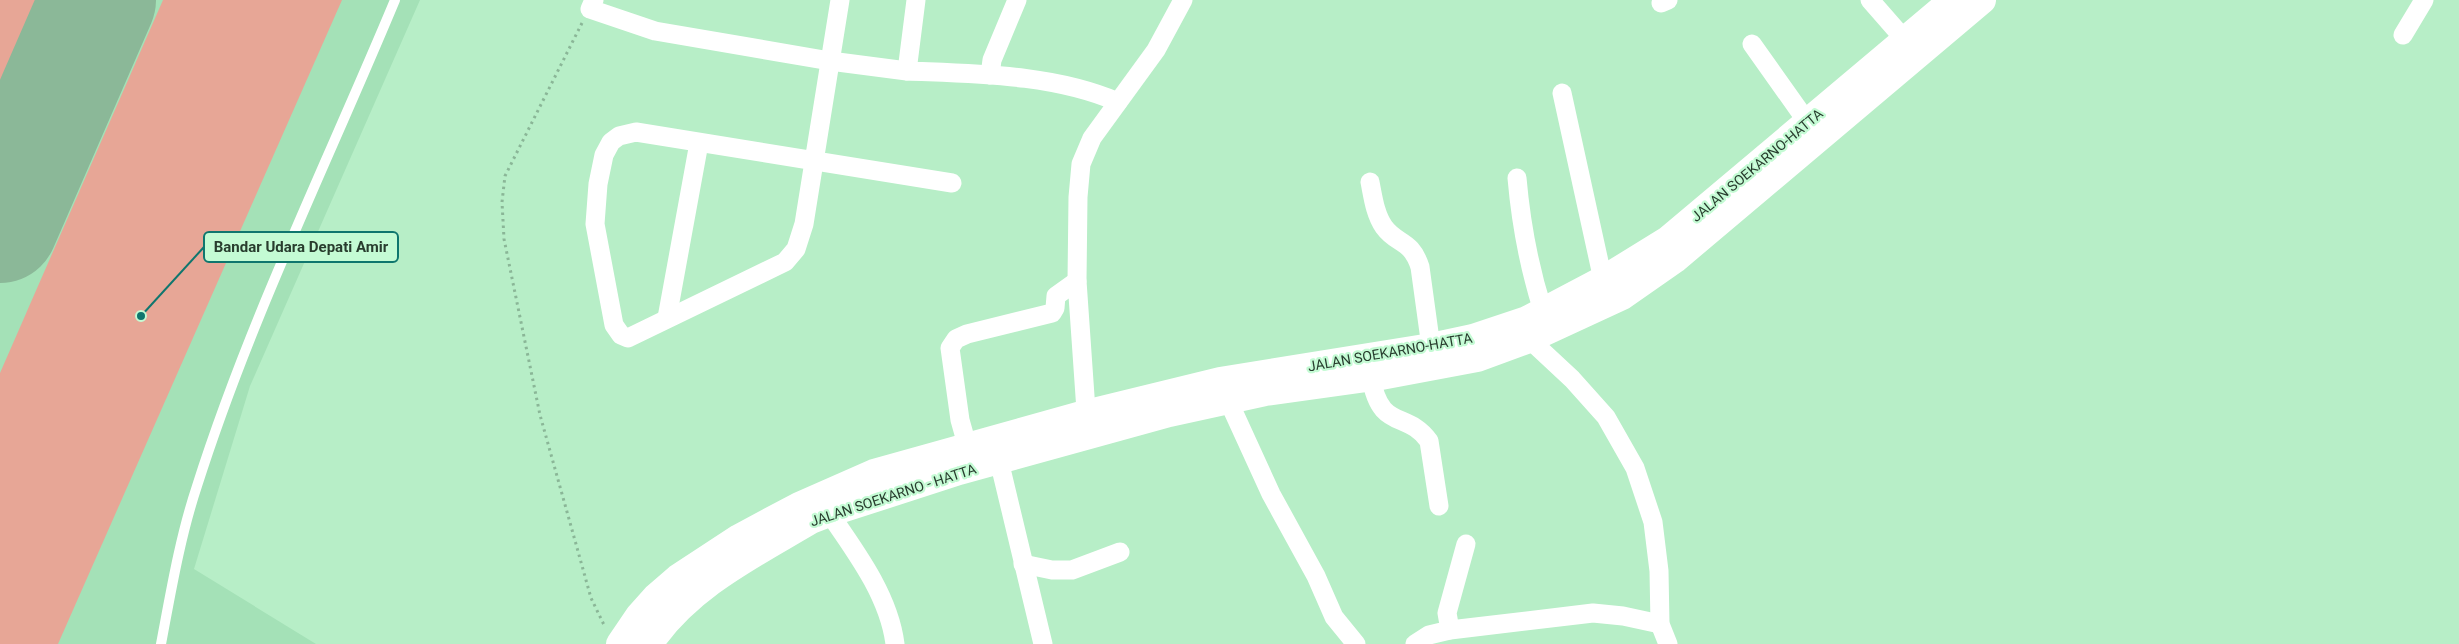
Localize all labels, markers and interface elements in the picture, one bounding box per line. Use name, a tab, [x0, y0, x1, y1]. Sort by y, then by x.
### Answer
street label: JALAN SOEKARNO-HATTA	[1688, 105, 1826, 225]
callout: Bandar Udara Depati Amir	[204, 232, 398, 262]
text: Bandar Udara Depati Amir	[214, 238, 389, 256]
street label: JALAN SOEKARNO-HATTA	[1307, 330, 1473, 374]
street label: JALAN SOEKARNO - HATTA	[808, 461, 978, 529]

